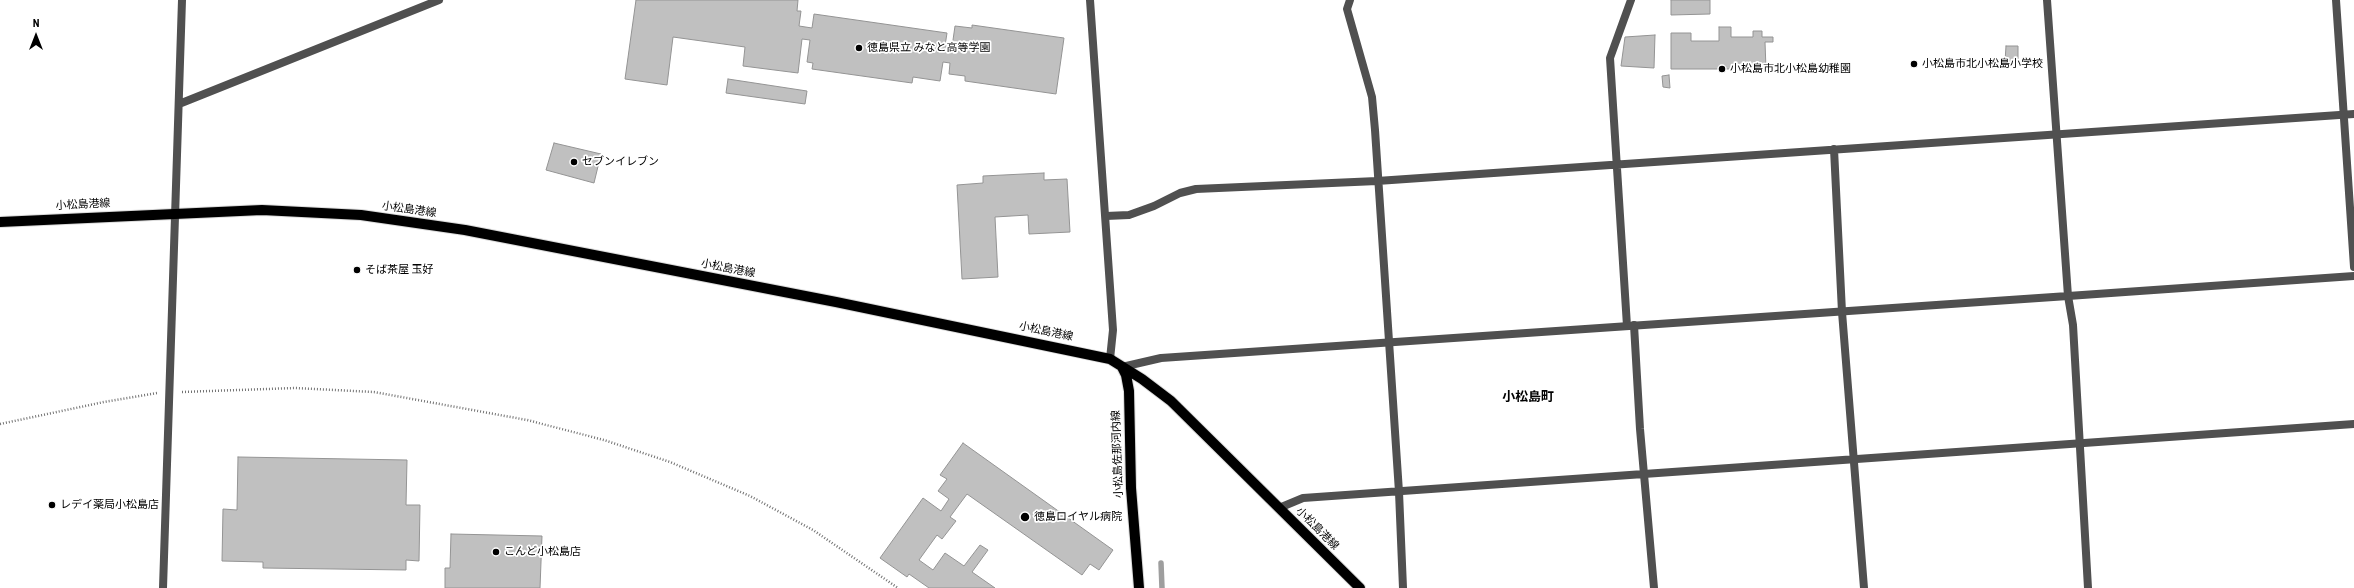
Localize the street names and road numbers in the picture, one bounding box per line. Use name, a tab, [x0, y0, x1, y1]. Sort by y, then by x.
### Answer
street label: 小松島港線	[55, 197, 111, 213]
street label: 小松島港線	[381, 200, 437, 220]
street label: 小松島港線	[700, 257, 756, 281]
street label: 小松島港線	[1018, 320, 1074, 344]
street label: 小松島佐那河内線	[1110, 410, 1126, 498]
street label: 小松島港線	[1293, 505, 1341, 553]

